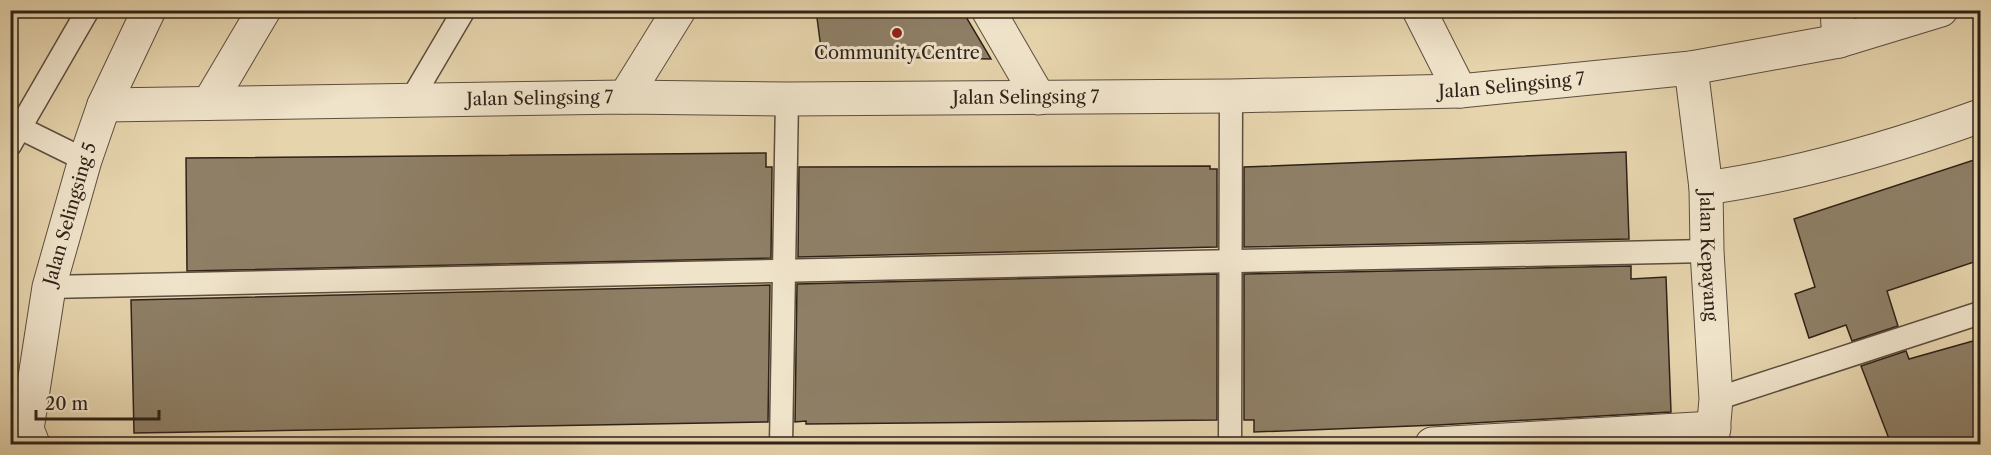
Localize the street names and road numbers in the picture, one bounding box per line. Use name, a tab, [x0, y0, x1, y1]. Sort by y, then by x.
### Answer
street label: Jalan Selingsing 7	[1435, 68, 1586, 103]
street label: Jalan Selingsing 7	[463, 86, 614, 110]
street label: Jalan Selingsing 7	[949, 86, 1100, 109]
street label: Jalan Selingsing 5	[38, 139, 101, 291]
street label: Jalan Kepayang	[1695, 188, 1722, 322]

